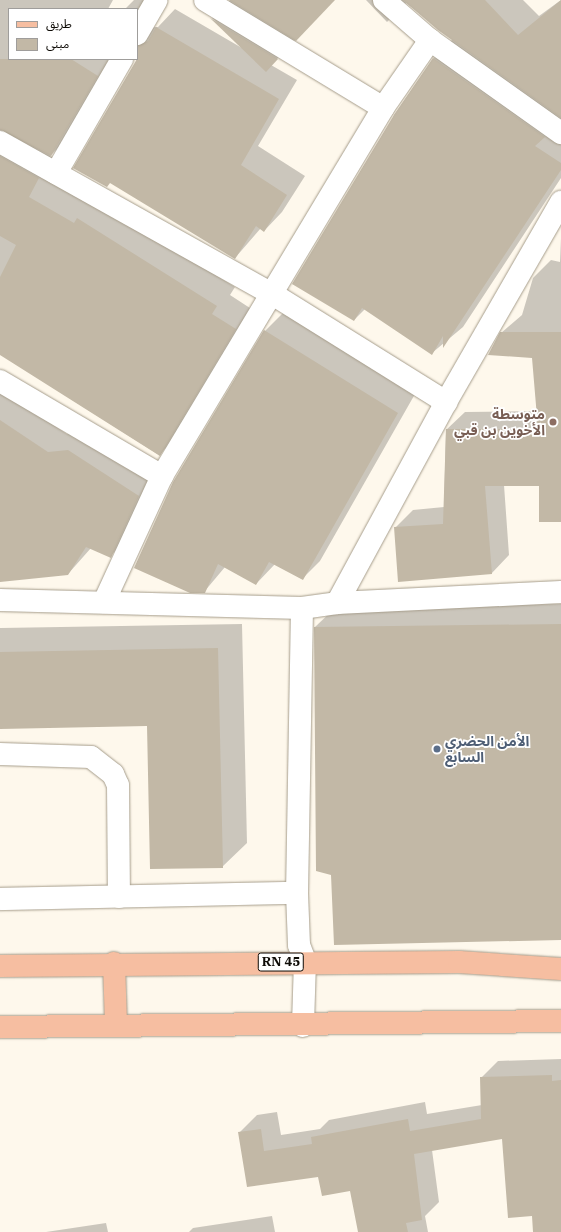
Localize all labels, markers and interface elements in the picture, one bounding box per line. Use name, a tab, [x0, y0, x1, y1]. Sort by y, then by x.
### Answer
legend	[8, 8, 138, 60]
text: طريق	[46, 16, 72, 31]
text: مبنى	[46, 36, 69, 51]
place label: متوسطة الأخوين بن قبي	[454, 406, 545, 438]
marker: متوسطة الأخوين بن قبي	[548, 417, 558, 427]
place label: الأمن الحضري السابع	[445, 733, 529, 766]
marker: الأمن الحضري السابع	[432, 744, 442, 754]
road number: RN 45	[257, 951, 305, 973]

